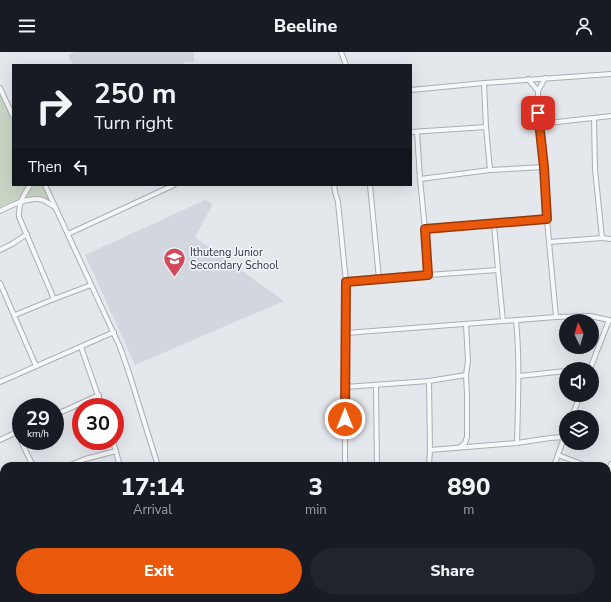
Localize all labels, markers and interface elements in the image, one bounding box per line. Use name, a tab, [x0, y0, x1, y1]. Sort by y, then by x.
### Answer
text: Beeline	[274, 14, 337, 38]
icon: menu	[16, 15, 38, 37]
icon: person	[573, 15, 595, 37]
text: 250 m	[94, 75, 177, 113]
icon: right	[28, 80, 80, 132]
pin	[521, 96, 555, 130]
icon: arrive	[527, 102, 549, 124]
text: Turn right	[94, 111, 173, 135]
icon: left	[70, 156, 92, 178]
text: Then	[28, 157, 62, 177]
school or university icon: Ithuteng Junior Secondary School	[161, 245, 187, 278]
place label: Ithuteng Junior Secondary School	[190, 245, 279, 273]
north arrow	[559, 314, 599, 354]
map controls	[559, 314, 599, 450]
button: sound	[559, 362, 599, 402]
speed limit sign: 30	[72, 398, 124, 450]
position arrow	[324, 398, 366, 440]
text: 29	[26, 405, 50, 432]
button: layers	[559, 410, 599, 450]
text: km/h	[27, 427, 49, 441]
text: 17:14	[121, 471, 184, 503]
text: 3	[309, 471, 323, 503]
text: 890	[447, 471, 490, 503]
text: Arrival	[133, 501, 172, 519]
text: min	[305, 501, 327, 519]
text: m	[463, 501, 474, 519]
button: Exit	[16, 548, 302, 594]
button: Share	[310, 548, 595, 594]

